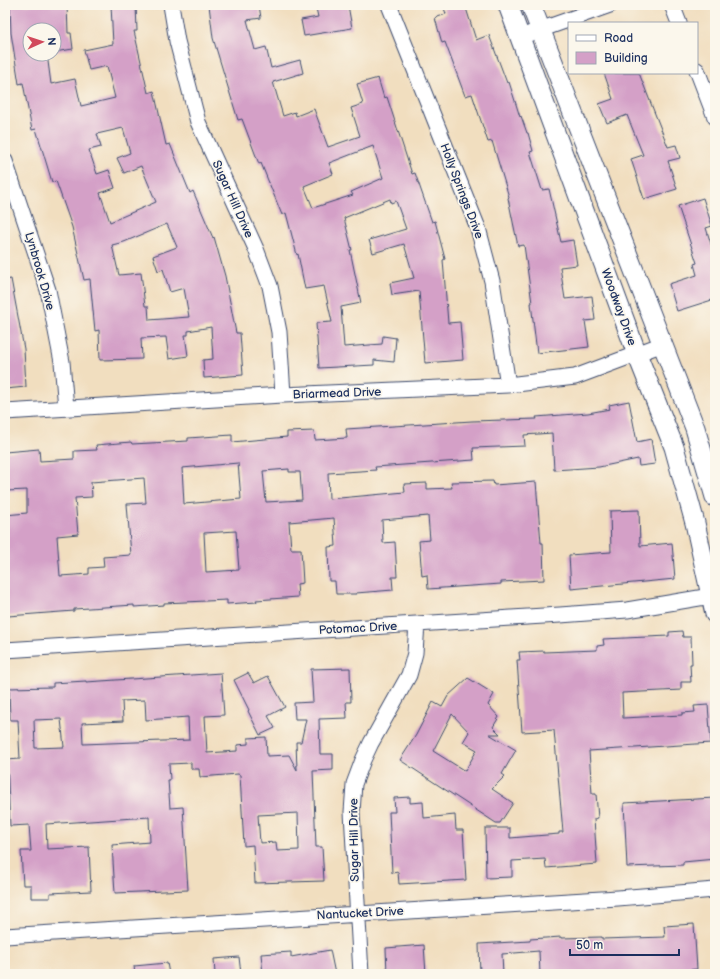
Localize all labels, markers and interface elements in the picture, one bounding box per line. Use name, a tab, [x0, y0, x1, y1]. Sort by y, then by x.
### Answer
north arrow	[22, 22, 62, 62]
legend	[568, 22, 698, 74]
text: Road	[604, 31, 633, 46]
text: N	[45, 37, 58, 46]
text: Building	[604, 51, 648, 66]
street label: Holly Springs Drive	[436, 141, 487, 241]
street label: Sugar Hill Drive	[209, 158, 256, 240]
street label: Lynbrook Drive	[21, 230, 58, 312]
street label: Woodway Drive	[598, 266, 639, 348]
street label: Briarmead Drive	[292, 384, 382, 403]
street label: Potomac Drive	[318, 619, 398, 638]
street label: Sugar Hill Drive	[346, 798, 363, 882]
street label: Nantucket Drive	[316, 904, 404, 923]
scale bar	[570, 931, 679, 957]
text: 50 m	[576, 938, 603, 953]

